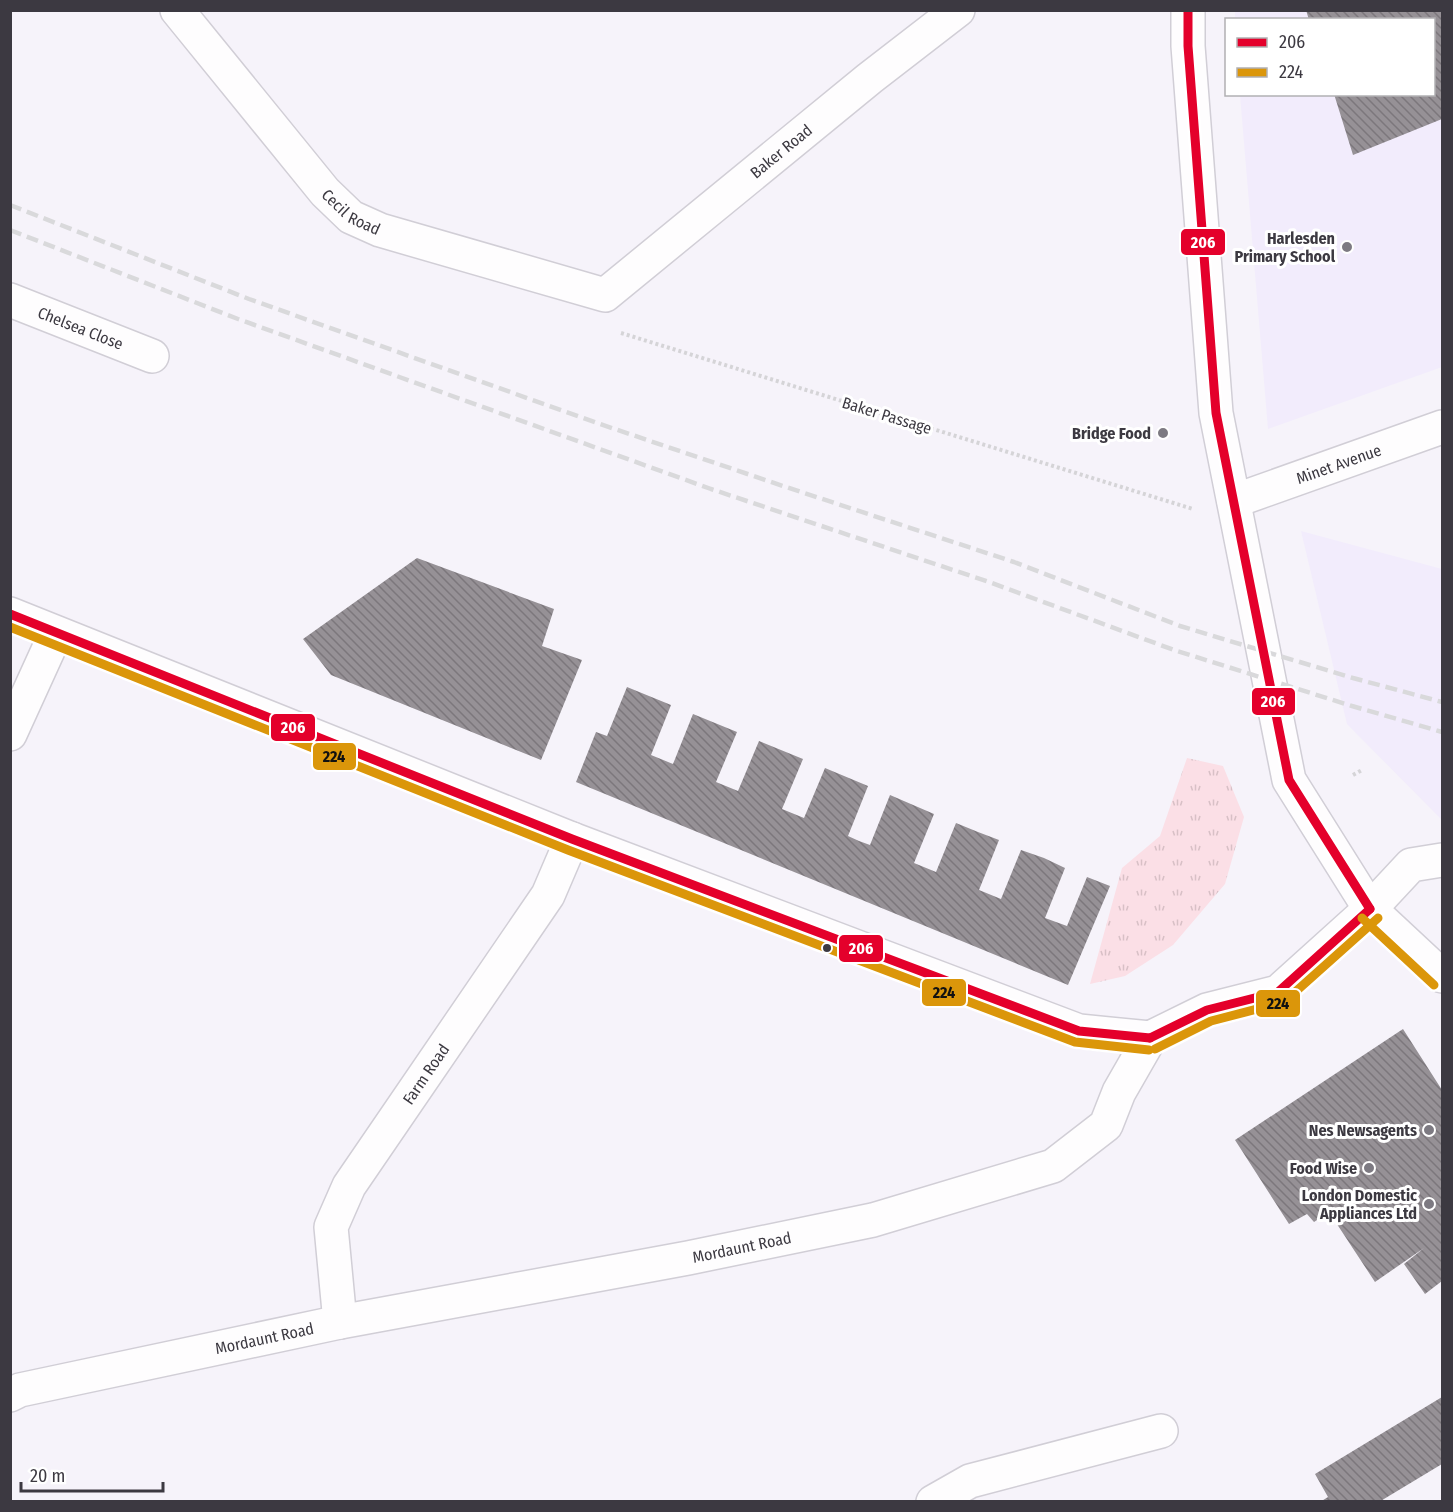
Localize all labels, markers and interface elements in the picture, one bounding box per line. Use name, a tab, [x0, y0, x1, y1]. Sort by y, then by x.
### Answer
legend	[1225, 18, 1435, 96]
text: 206	[1279, 31, 1305, 53]
text: 224	[1279, 61, 1304, 83]
street label: Baker Road	[746, 120, 816, 182]
street label: Cecil Road	[318, 185, 383, 239]
line badge: 206	[1180, 228, 1226, 256]
place label: Harlesden Primary School	[1235, 229, 1336, 266]
text: 206	[1190, 233, 1215, 252]
marker: Harlesden Primary School	[1340, 240, 1354, 254]
street label: Chelsea Close	[35, 303, 126, 354]
street label: Baker Passage	[840, 393, 934, 438]
place label: Bridge Food	[1072, 424, 1151, 443]
marker: Bridge Food	[1156, 426, 1170, 440]
street label: Minet Avenue	[1294, 440, 1384, 488]
line badge: 206	[1251, 687, 1296, 716]
text: 206	[1260, 692, 1285, 711]
line badge: 206	[270, 713, 316, 742]
text: 206	[280, 718, 305, 737]
line badge: 224	[312, 742, 357, 771]
text: 224	[322, 747, 345, 766]
line badge: 206	[838, 934, 884, 963]
text: 206	[848, 939, 873, 958]
unlabelled marker	[821, 942, 833, 954]
line badge: 224	[921, 978, 967, 1007]
text: 224	[932, 983, 955, 1002]
line badge: 224	[1255, 989, 1301, 1018]
text: 224	[1266, 994, 1289, 1013]
street label: Farm Road	[399, 1040, 453, 1108]
place label: Nes Newsagents	[1309, 1121, 1417, 1140]
marker: Nes Newsagents	[1422, 1123, 1436, 1137]
place label: Food Wise	[1290, 1159, 1357, 1178]
marker: Food Wise	[1362, 1161, 1376, 1175]
place label: London Domestic Appliances Ltd	[1302, 1186, 1417, 1223]
marker: London Domestic Appliances Ltd	[1422, 1197, 1436, 1211]
street label: Mordaunt Road	[691, 1228, 793, 1267]
street label: Mordaunt Road	[213, 1319, 316, 1358]
scale bar	[21, 1455, 164, 1493]
text: 20 m	[30, 1465, 65, 1487]

